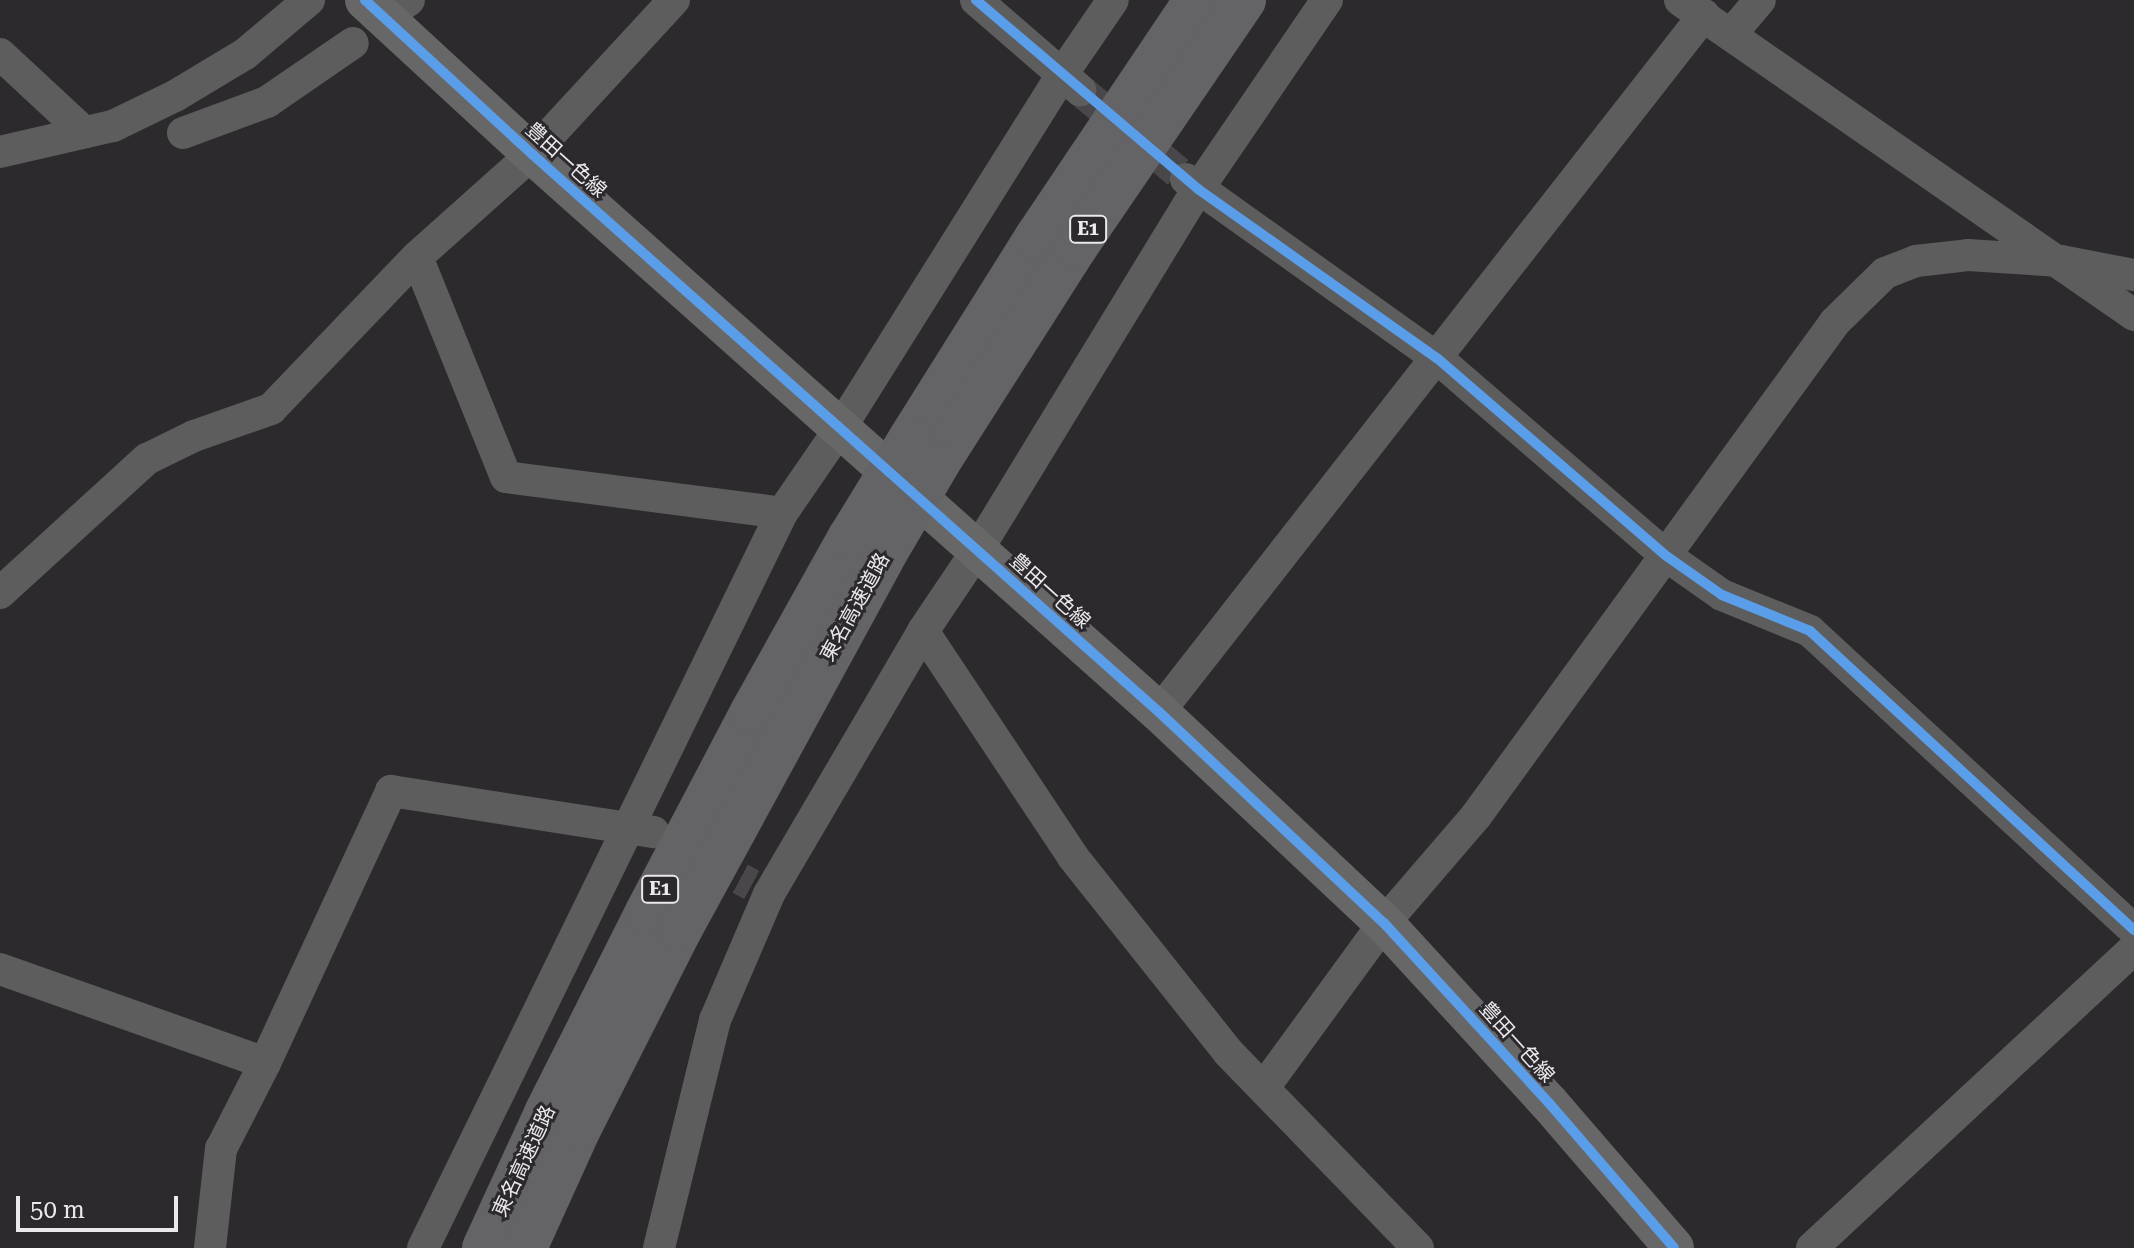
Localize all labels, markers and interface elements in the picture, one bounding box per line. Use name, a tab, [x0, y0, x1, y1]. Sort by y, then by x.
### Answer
street label: 豊田一色線	[521, 118, 611, 202]
road number: E1	[1068, 215, 1108, 243]
street label: 東名高速道路	[815, 549, 895, 665]
street label: 豊田一色線	[1005, 549, 1095, 633]
road number: E1	[640, 875, 680, 903]
street label: 豊田一色線	[1475, 997, 1559, 1087]
street label: 東名高速道路	[488, 1102, 560, 1220]
scale bar	[20, 1180, 182, 1230]
text: 50 m	[30, 1196, 85, 1224]

